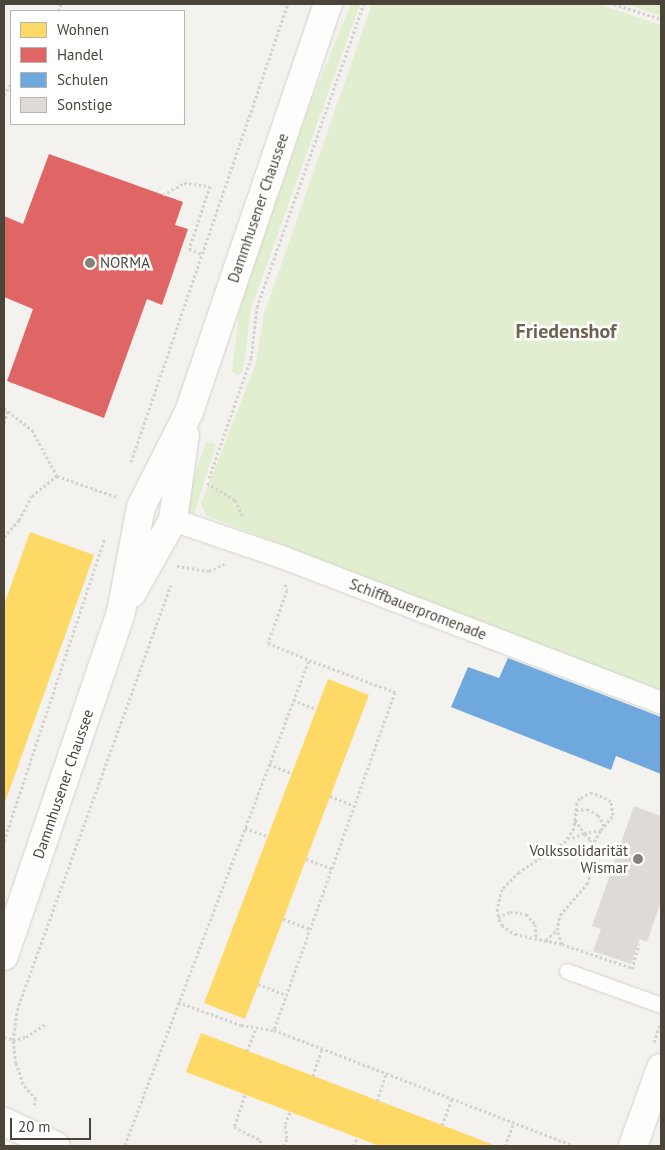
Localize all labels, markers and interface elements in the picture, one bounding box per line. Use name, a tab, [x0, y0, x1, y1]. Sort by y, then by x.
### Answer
legend	[10, 10, 185, 125]
text: Wohnen	[57, 20, 109, 39]
text: Handel	[57, 45, 103, 64]
text: Schulen	[57, 70, 108, 89]
text: Sonstige	[57, 95, 112, 114]
street label: Dammhusener Chaussee	[224, 131, 292, 285]
place label: NORMA	[100, 254, 150, 272]
marker: NORMA	[84, 257, 96, 269]
district label: Friedenshof	[516, 319, 616, 343]
street label: Schiffbauerpromenade	[347, 575, 489, 643]
street label: Dammhusener Chaussee	[29, 707, 97, 861]
place label: Volkssolidarität Wismar	[529, 841, 628, 876]
marker: Volkssolidarität Wismar	[632, 853, 644, 865]
scale bar	[12, 1108, 94, 1140]
text: 20 m	[18, 1117, 51, 1136]

